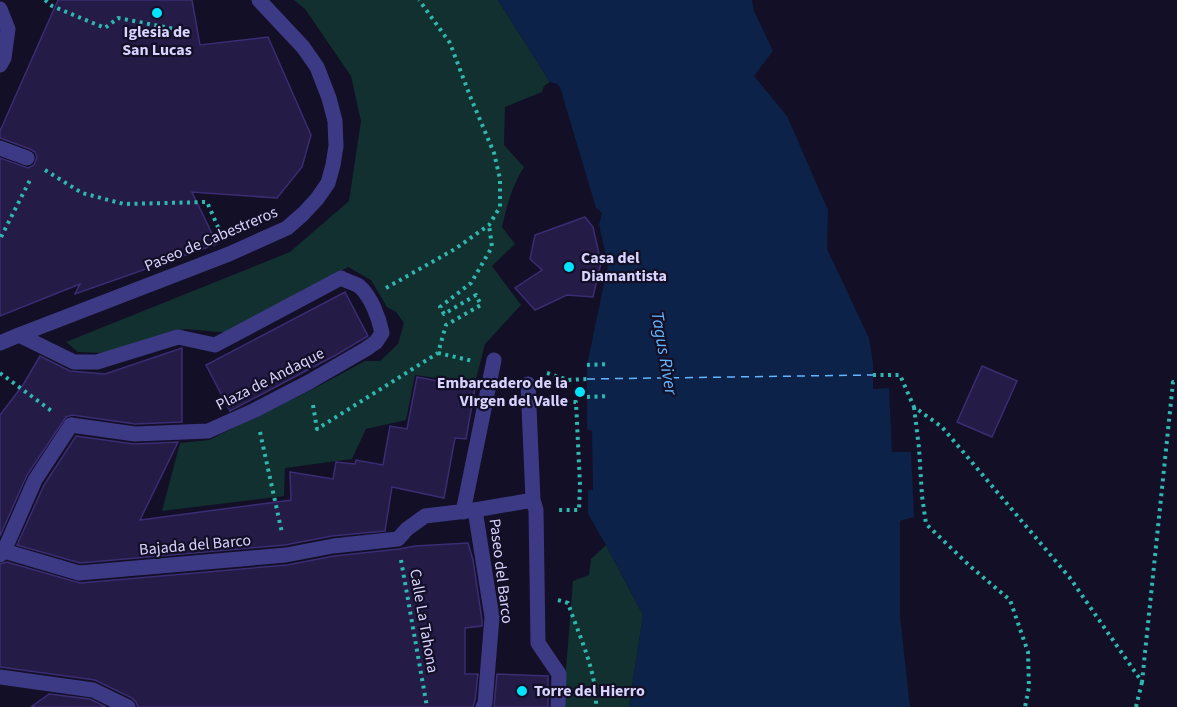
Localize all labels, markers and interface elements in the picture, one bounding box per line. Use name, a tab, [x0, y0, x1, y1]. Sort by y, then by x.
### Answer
marker: Iglesia de San Lucas	[150, 6, 164, 20]
place label: Iglesia de San Lucas	[122, 21, 192, 61]
street label: Paseo de Cabestreros	[141, 201, 281, 277]
place label: Casa del Diamantista	[581, 247, 667, 287]
marker: Casa del Diamantista	[562, 260, 576, 274]
water label: Tagus River	[644, 309, 684, 398]
street label: Plaza de Andaque	[212, 342, 328, 416]
place label: Embarcadero de la VIrgen del Valle	[437, 372, 568, 412]
marker: Embarcadero de la VIrgen del Valle	[573, 385, 587, 399]
street label: Paseo del Barco	[484, 517, 518, 625]
street label: Bajada del Barco	[138, 529, 252, 561]
street label: Calle La Tahona	[404, 567, 444, 675]
place label: Torre del Hierro	[534, 680, 645, 702]
marker: Torre del Hierro	[515, 684, 529, 698]

